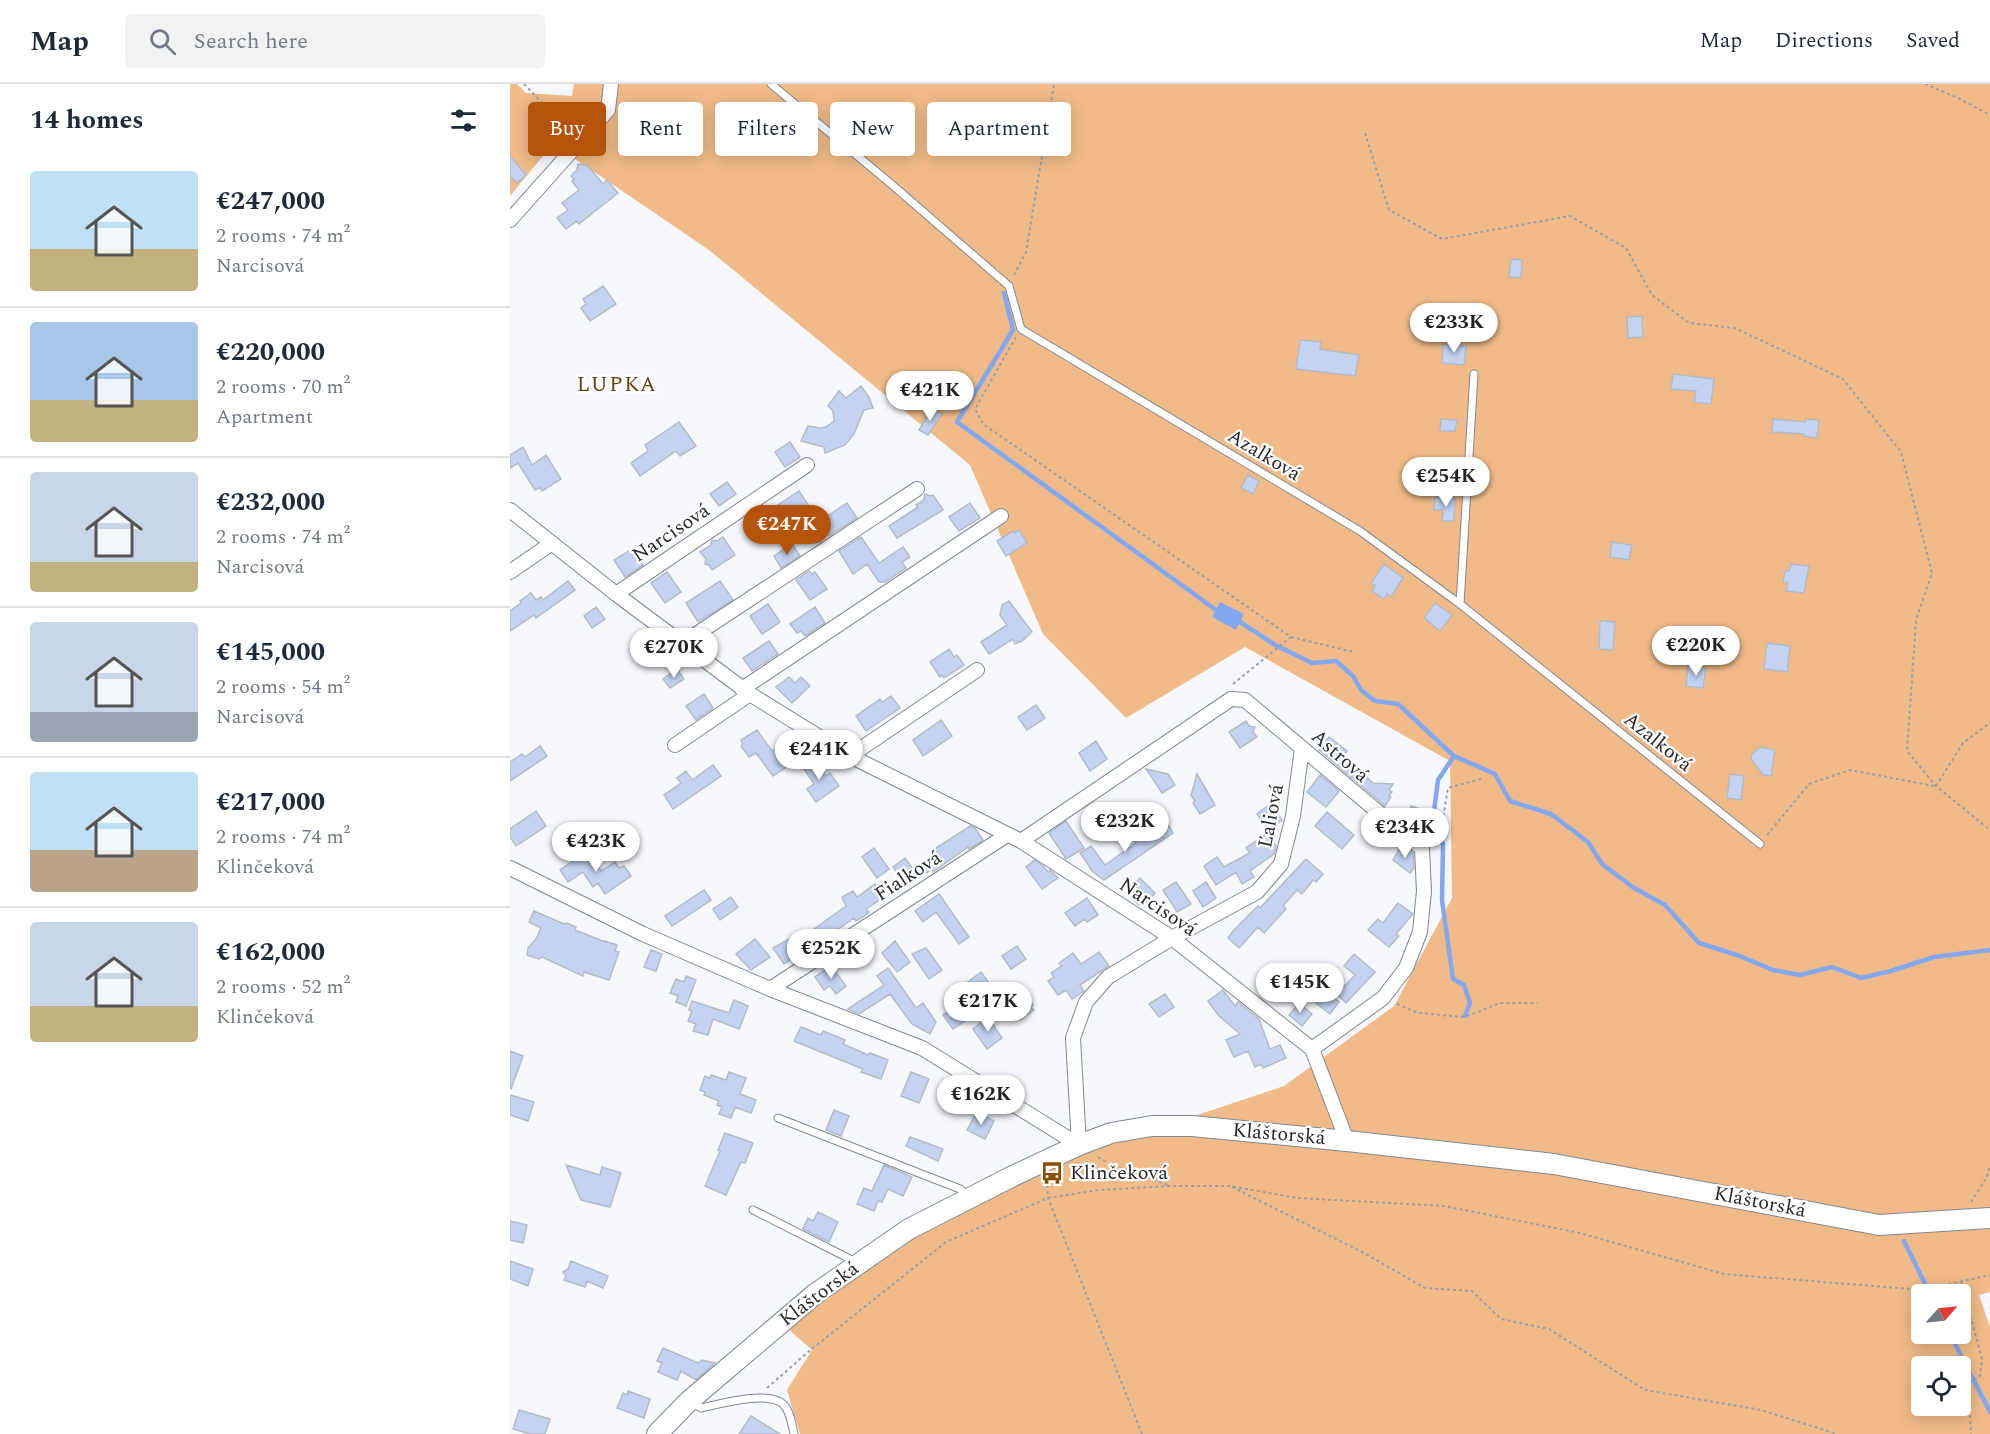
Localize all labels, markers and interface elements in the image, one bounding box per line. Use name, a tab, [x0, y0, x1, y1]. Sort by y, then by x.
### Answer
search box	[125, 14, 545, 68]
text: Map	[30, 20, 89, 63]
icon: search	[146, 25, 179, 58]
text: Search here	[194, 25, 308, 58]
text: Map	[1700, 25, 1742, 57]
text: Directions	[1775, 25, 1873, 57]
text: Saved	[1906, 25, 1960, 57]
text: 14 homes	[30, 100, 144, 140]
chip: Buy	[528, 102, 606, 156]
chip: Rent	[618, 102, 703, 156]
chip: Filters	[715, 102, 818, 156]
chip: New	[830, 102, 915, 156]
chip: Apartment	[927, 102, 1071, 156]
icon: filters	[447, 104, 480, 137]
text: €247,000	[216, 181, 325, 221]
icon: home	[78, 195, 150, 267]
text: 2 rooms · 74 m²	[216, 221, 350, 251]
text: Narcisová	[216, 251, 304, 281]
pin: €233K	[1412, 303, 1496, 354]
text: €233K	[1424, 307, 1484, 337]
text: €220,000	[216, 332, 325, 372]
icon: home	[78, 346, 150, 418]
district label: LUPKA	[577, 369, 657, 401]
pin: €421K	[888, 371, 972, 422]
text: 2 rooms · 70 m²	[216, 372, 350, 402]
text: €421K	[900, 375, 960, 405]
text: Apartment	[216, 402, 313, 432]
street label: Azalková	[1222, 421, 1307, 489]
pin: €254K	[1404, 457, 1488, 508]
text: €254K	[1416, 461, 1476, 491]
text: €232,000	[216, 482, 325, 522]
icon: home	[78, 496, 150, 568]
street label: Narcisová	[626, 496, 716, 570]
pin: €247K	[745, 505, 829, 556]
text: €247K	[757, 509, 817, 539]
text: 2 rooms · 74 m²	[216, 522, 350, 552]
text: Narcisová	[216, 552, 304, 582]
pin: €220K	[1654, 626, 1738, 677]
pin: €270K	[632, 628, 716, 679]
text: €220K	[1666, 630, 1726, 660]
text: €145,000	[216, 632, 325, 672]
text: €270K	[644, 632, 704, 662]
icon: home	[78, 646, 150, 718]
text: 2 rooms · 54 m²	[216, 672, 350, 702]
text: Narcisová	[216, 702, 304, 732]
street label: Azalková	[1617, 705, 1699, 779]
street label: Astrová	[1304, 722, 1376, 790]
pin: €241K	[777, 730, 861, 781]
text: €241K	[789, 734, 849, 764]
street label: Ľaliová	[1250, 781, 1292, 851]
text: €217,000	[216, 782, 325, 822]
icon: home	[78, 796, 150, 868]
pin: €232K	[1083, 802, 1167, 853]
text: €232K	[1095, 806, 1155, 836]
pin: €234K	[1363, 808, 1447, 859]
text: €234K	[1375, 812, 1435, 842]
text: 2 rooms · 74 m²	[216, 822, 350, 852]
pin: €423K	[554, 822, 638, 873]
text: €423K	[566, 826, 626, 856]
street label: Fialková	[868, 843, 948, 909]
text: Klinčeková	[216, 852, 314, 882]
street label: Narcisová	[1113, 870, 1203, 944]
pin: €252K	[789, 929, 873, 980]
text: €162,000	[216, 932, 325, 972]
text: €252K	[801, 933, 861, 963]
icon: home	[78, 946, 150, 1018]
pin: €145K	[1258, 963, 1342, 1014]
text: €145K	[1270, 967, 1330, 997]
text: 2 rooms · 52 m²	[216, 972, 350, 1002]
pin: €217K	[946, 982, 1030, 1033]
text: €217K	[958, 986, 1018, 1016]
text: Klinčeková	[216, 1002, 314, 1032]
pin: €162K	[939, 1075, 1023, 1126]
text: €162K	[951, 1079, 1011, 1109]
street label: Kláštorská	[1231, 1115, 1327, 1153]
place label: Klinčeková	[1070, 1158, 1168, 1188]
bus stop icon: Klinčeková	[1039, 1160, 1065, 1186]
street label: Kláštorská	[1711, 1178, 1809, 1226]
street label: Kláštorská	[773, 1254, 865, 1334]
north arrow	[1911, 1284, 1971, 1344]
map controls	[1911, 1284, 1971, 1416]
button: locate	[1911, 1356, 1971, 1416]

